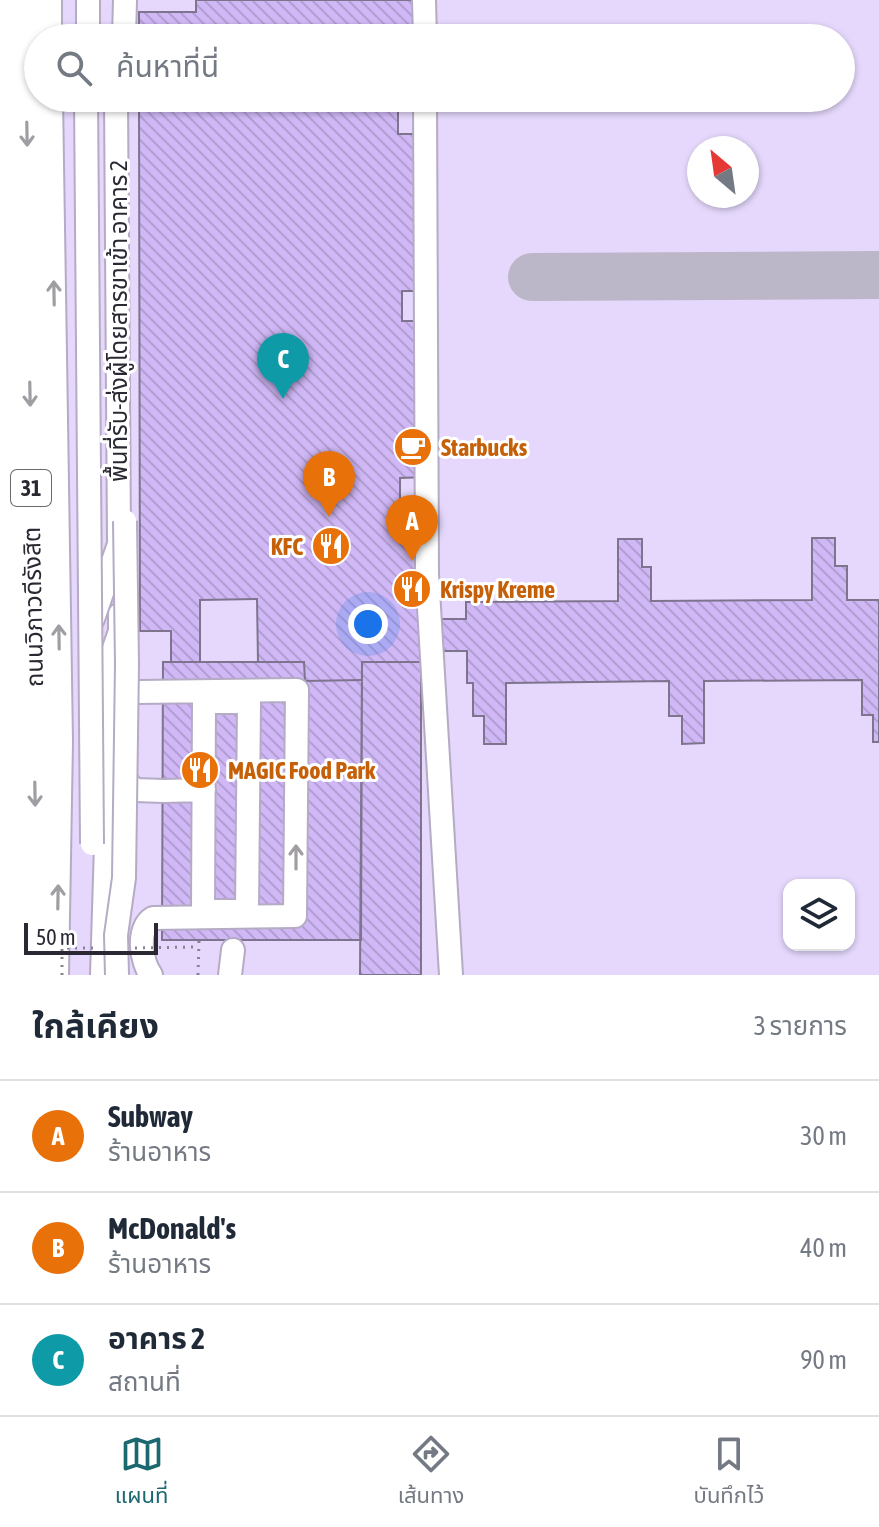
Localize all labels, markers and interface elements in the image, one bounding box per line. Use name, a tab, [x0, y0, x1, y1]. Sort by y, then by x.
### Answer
search box	[24, 24, 855, 112]
icon: search	[52, 46, 96, 90]
text: ค้นหาที่นี่	[116, 49, 219, 83]
one-way arrow	[19, 120, 35, 147]
north arrow	[687, 136, 759, 208]
street label: พื้นที่รับ-ส่งผู้โดยสารขาเข้า อาคาร 2	[102, 160, 134, 482]
one-way arrow	[46, 280, 61, 307]
pin: C	[257, 333, 309, 399]
one-way arrow	[22, 380, 38, 407]
cafe icon: Starbucks	[392, 426, 434, 468]
place label: Starbucks	[441, 434, 528, 461]
pin: B	[303, 451, 355, 517]
road number: 31	[11, 470, 51, 506]
pin: A	[386, 495, 438, 561]
restaurant icon: KFC	[310, 525, 352, 567]
street label: ถนนวิภาวดีรังสิต	[18, 527, 48, 687]
place label: KFC	[271, 533, 303, 560]
restaurant icon: Krispy Kreme	[391, 568, 433, 610]
place label: Krispy Kreme	[440, 576, 555, 603]
your location	[348, 604, 388, 644]
one-way arrow	[51, 624, 67, 651]
restaurant icon: MAGIC Food Park	[179, 749, 221, 791]
place label: MAGIC Food Park	[228, 757, 376, 784]
one-way arrow	[27, 780, 43, 807]
one-way arrow	[288, 844, 303, 871]
map controls	[783, 879, 855, 951]
button: layers	[783, 879, 855, 951]
one-way arrow	[51, 884, 66, 911]
scale bar	[24, 919, 158, 955]
text: 50 m	[36, 924, 76, 950]
text: ใกล้เคียง	[32, 1006, 159, 1045]
text: 3 รายการ	[754, 1011, 847, 1041]
text: Subway	[108, 1099, 193, 1133]
text: A	[52, 1121, 64, 1151]
text: 30 m	[800, 1121, 847, 1151]
text: ร้านอาหาร	[108, 1137, 211, 1167]
text: McDonald's	[108, 1211, 236, 1245]
text: B	[52, 1233, 64, 1263]
text: 40 m	[800, 1233, 847, 1263]
text: ร้านอาหาร	[108, 1249, 211, 1279]
text: อาคาร 2	[108, 1321, 205, 1355]
text: C	[52, 1345, 64, 1375]
text: 90 m	[800, 1345, 847, 1375]
text: สถานที่	[108, 1367, 181, 1397]
tab: แผนที่	[115, 1432, 168, 1513]
tab: เส้นทาง	[398, 1432, 464, 1513]
tab: บันทึกไว้	[694, 1432, 764, 1513]

